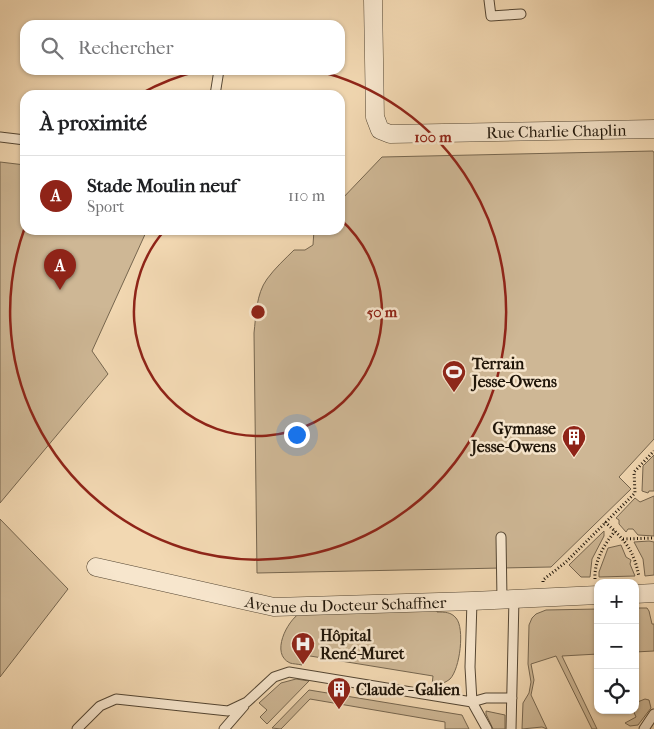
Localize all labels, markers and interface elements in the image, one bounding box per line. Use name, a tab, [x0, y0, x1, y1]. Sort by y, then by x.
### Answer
search box	[20, 20, 345, 75]
icon: search	[38, 34, 66, 62]
text: Rechercher	[78, 37, 174, 59]
text: À proximité	[40, 111, 147, 135]
street label: Rue Charlie Chaplin	[486, 120, 627, 142]
text: 100 m	[414, 128, 452, 146]
text: Stade Moulin neuf	[87, 175, 237, 197]
text: A	[51, 186, 61, 205]
text: 110 m	[288, 186, 325, 205]
text: Sport	[87, 197, 125, 216]
pin: A	[44, 249, 76, 290]
centre of rings	[249, 303, 267, 321]
text: 50 m	[367, 303, 398, 321]
place label: Terrain Jesse-Owens	[470, 354, 557, 392]
sports icon: Terrain Jesse-Owens	[441, 359, 467, 393]
place label: Gymnase Jesse-Owens	[469, 419, 556, 457]
your location	[284, 422, 310, 448]
building icon: Gymnase Jesse-Owens	[561, 424, 587, 458]
map controls	[594, 579, 639, 714]
button: +	[594, 579, 639, 624]
street label: Avenue du Docteur Schaffner	[242, 591, 447, 617]
button: −	[594, 624, 639, 669]
place label: Hôpital René-Muret	[320, 626, 405, 663]
hospital icon: Hôpital René-Muret	[290, 631, 316, 665]
button: locate	[594, 669, 639, 714]
building icon: Claude - Galien	[326, 676, 352, 710]
place label: Claude - Galien	[356, 680, 461, 699]

